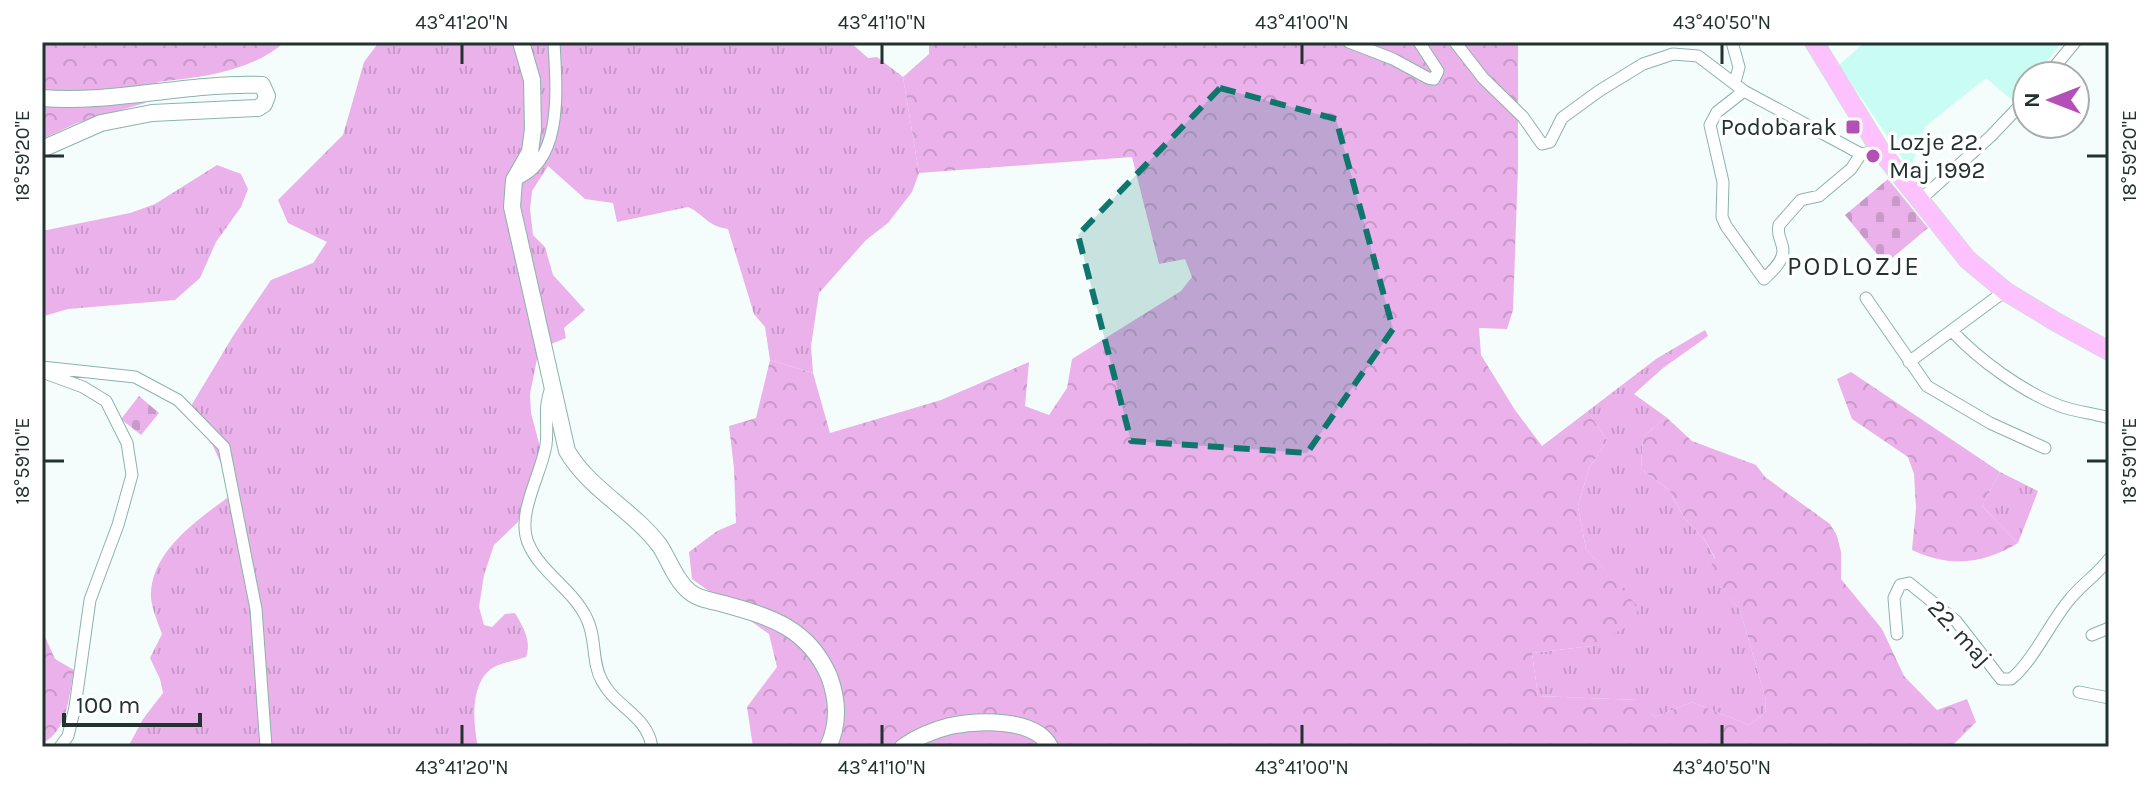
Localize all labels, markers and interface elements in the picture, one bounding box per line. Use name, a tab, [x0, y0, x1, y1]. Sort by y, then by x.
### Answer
text: 43°41'20"N	[415, 11, 509, 34]
text: 43°41'10"N	[838, 11, 926, 34]
text: 43°41'00"N	[1255, 11, 1349, 34]
text: 43°40'50"N	[1673, 11, 1771, 34]
north arrow	[2011, 60, 2091, 140]
text: N	[2019, 92, 2045, 108]
text: 18°59'20"E	[11, 110, 34, 202]
text: 18°59'20"E	[2118, 110, 2141, 202]
place label: Podobarak	[1720, 113, 1837, 141]
marker: Podobarak	[1844, 118, 1862, 136]
place label: Lozje 22. Maj 1992	[1889, 128, 1985, 184]
marker: Lozje 22. Maj 1992	[1864, 147, 1882, 165]
district label: PODLOZJE	[1787, 251, 1921, 282]
text: 18°59'10"E	[11, 417, 34, 505]
text: 18°59'10"E	[2118, 417, 2141, 505]
street label: 22. maj	[1922, 594, 1998, 672]
scale bar	[64, 677, 200, 727]
text: 100 m	[76, 691, 141, 719]
text: 43°41'20"N	[415, 756, 509, 779]
text: 43°41'10"N	[838, 756, 926, 779]
text: 43°41'00"N	[1255, 756, 1349, 779]
text: 43°40'50"N	[1673, 756, 1771, 779]

